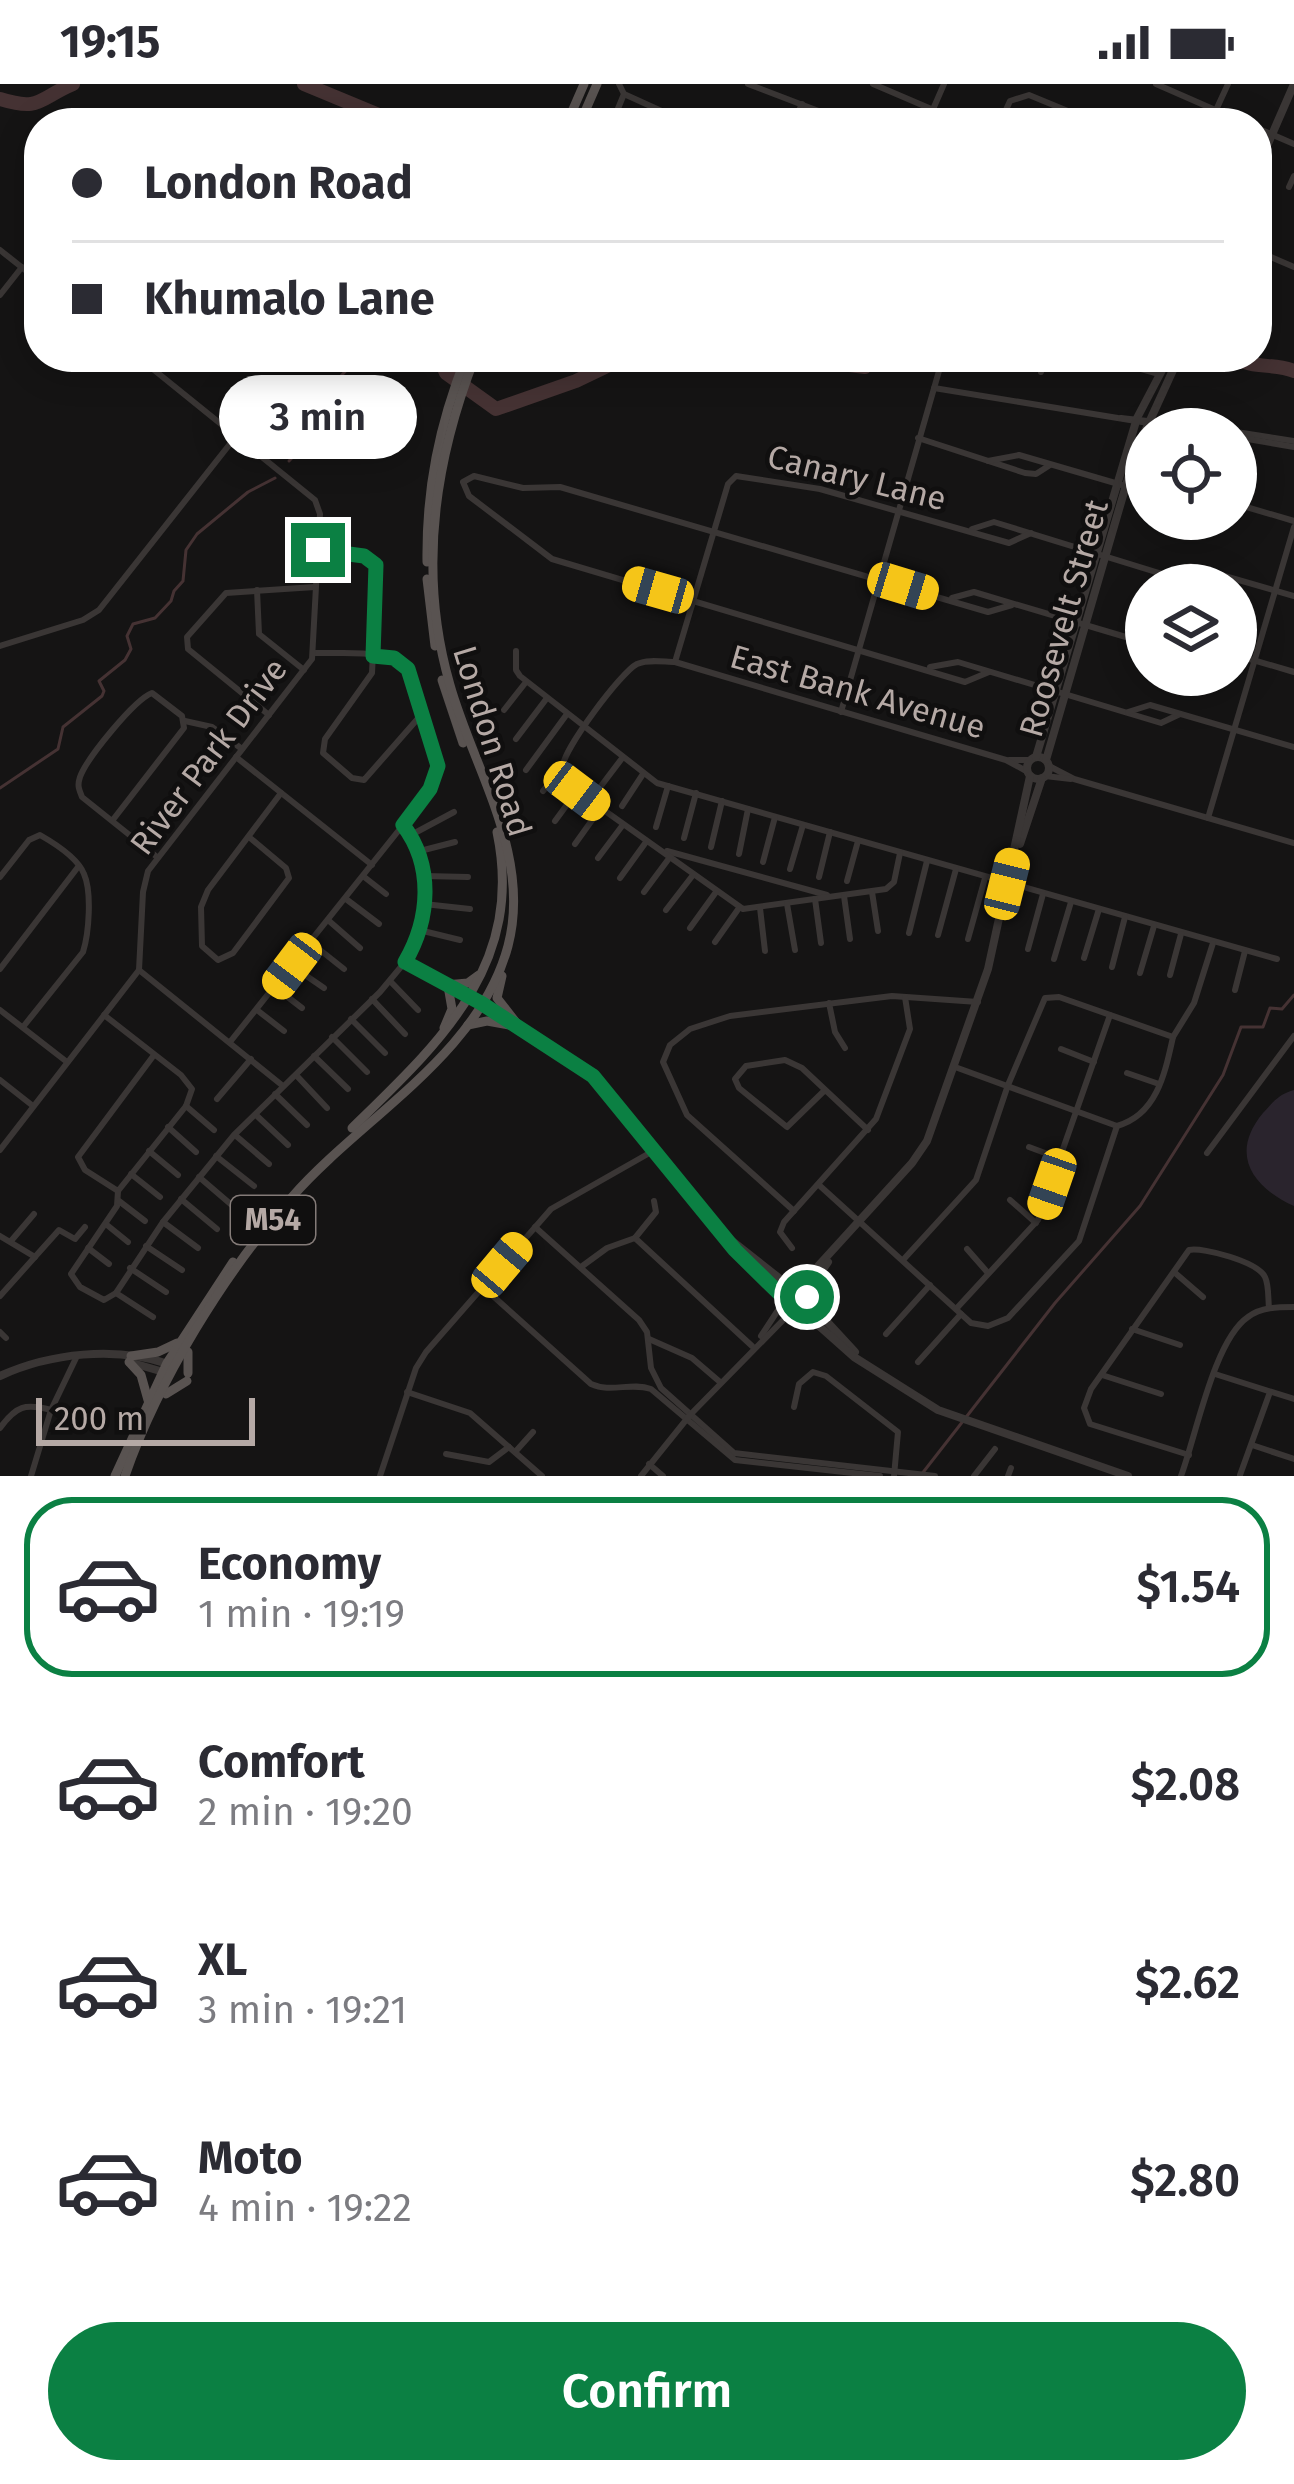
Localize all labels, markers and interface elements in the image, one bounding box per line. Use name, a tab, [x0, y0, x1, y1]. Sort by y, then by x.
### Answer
text: 19:15	[60, 15, 160, 69]
text: London Road	[144, 156, 413, 210]
text: Khumalo Lane	[144, 272, 435, 326]
callout: 3 min	[219, 376, 417, 460]
text: 3 min	[270, 394, 366, 440]
map controls	[1125, 408, 1257, 696]
button: locate	[1125, 408, 1257, 540]
street label: Canary Lane	[763, 436, 950, 519]
street label: Roosevelt Street	[1011, 495, 1117, 742]
route end	[291, 523, 345, 577]
car	[863, 558, 943, 614]
car	[618, 563, 698, 617]
button: layers	[1125, 564, 1257, 696]
street label: East Bank Avenue	[726, 636, 990, 747]
street label: London Road	[444, 641, 540, 842]
street label: River Park Drive	[122, 650, 296, 863]
car	[537, 755, 617, 827]
car	[981, 845, 1033, 923]
car	[256, 926, 328, 1006]
car	[1023, 1144, 1081, 1224]
road number: M54	[231, 1196, 315, 1244]
car	[465, 1226, 539, 1304]
route start	[780, 1270, 834, 1324]
scale bar	[36, 1392, 255, 1445]
text: 200 m	[54, 1399, 144, 1439]
icon: car	[54, 1533, 162, 1641]
text: Economy	[198, 1537, 381, 1591]
text: $1.54	[1136, 1560, 1240, 1614]
text: 1 min · 19:19	[198, 1591, 405, 1637]
icon: car	[54, 1731, 162, 1839]
text: Comfort	[198, 1735, 365, 1789]
text: $2.08	[1131, 1758, 1240, 1812]
text: 2 min · 19:20	[198, 1789, 413, 1835]
icon: car	[54, 1929, 162, 2037]
text: XL	[198, 1933, 247, 1987]
text: $2.62	[1135, 1956, 1240, 2010]
text: 3 min · 19:21	[198, 1987, 407, 2033]
icon: car	[54, 2127, 162, 2235]
text: Moto	[198, 2131, 303, 2185]
text: $2.80	[1130, 2154, 1240, 2208]
text: 4 min · 19:22	[198, 2185, 412, 2231]
button: Confirm	[48, 2322, 1246, 2460]

